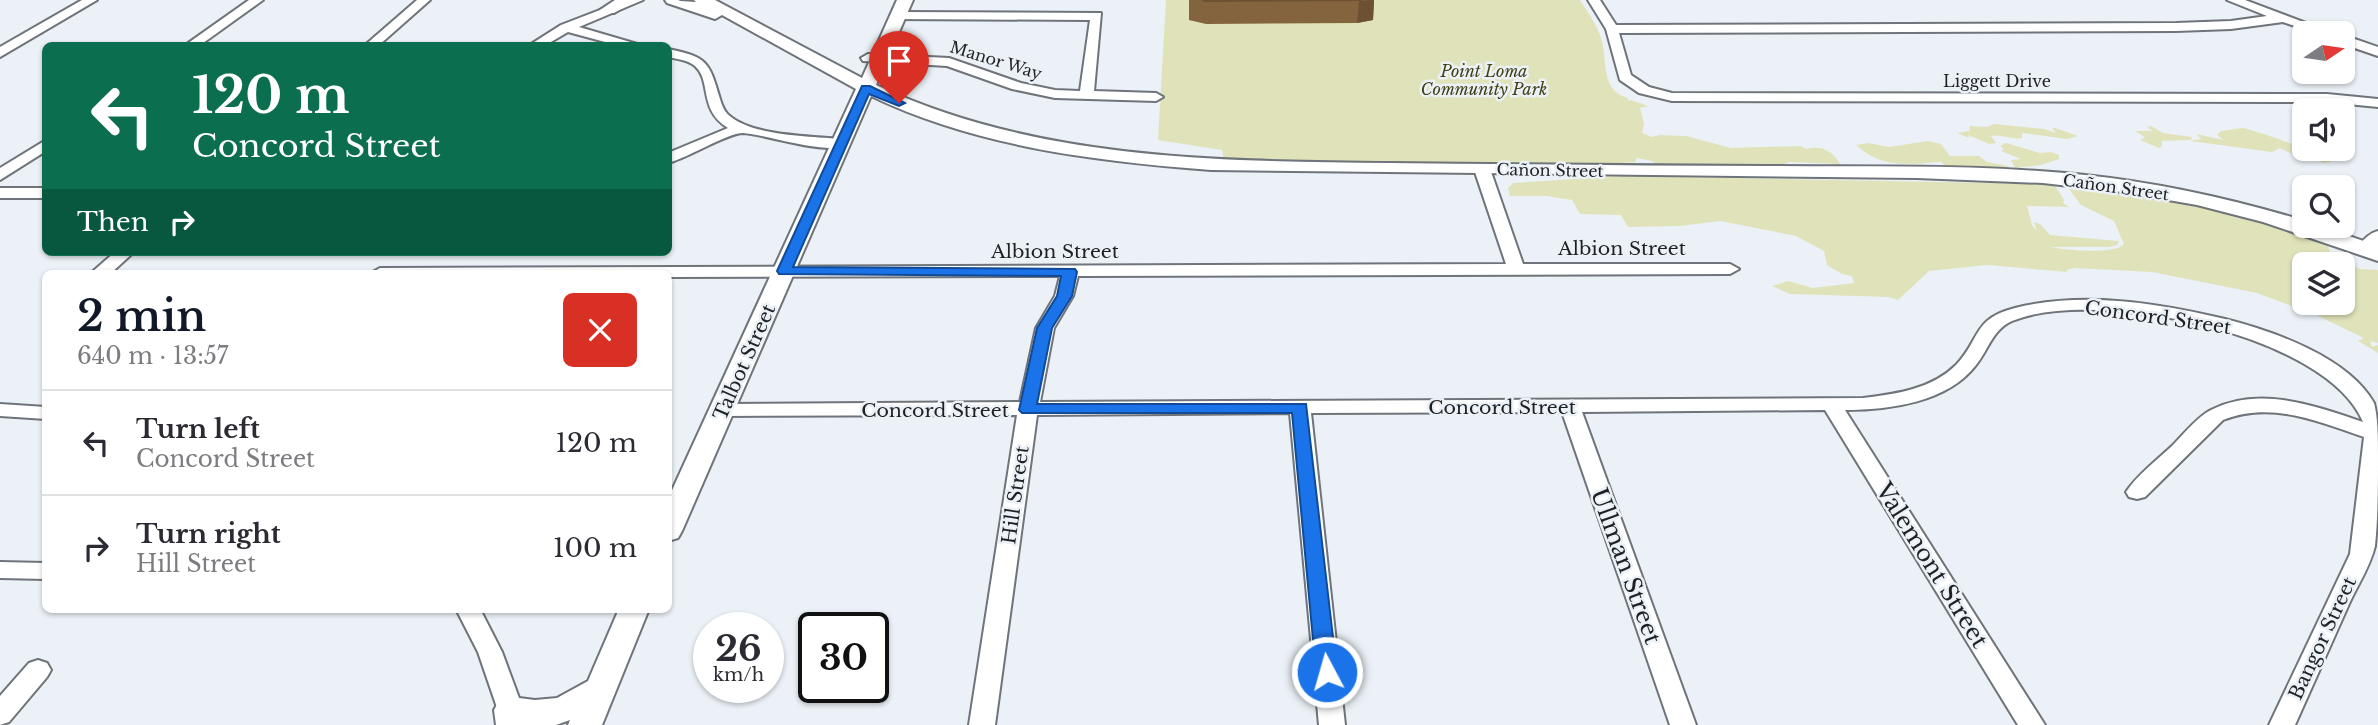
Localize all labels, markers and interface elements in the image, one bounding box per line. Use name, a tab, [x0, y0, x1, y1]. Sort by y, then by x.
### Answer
north arrow	[2292, 21, 2356, 84]
map controls	[2292, 21, 2355, 315]
pin	[869, 31, 929, 103]
street label: Manor Way	[948, 37, 1045, 84]
icon: arrive	[880, 42, 918, 80]
park label: Point Loma Community Park	[1421, 61, 1547, 99]
text: 120 m	[192, 65, 350, 126]
icon: left	[77, 70, 168, 161]
street label: Liggett Drive	[1943, 71, 2051, 91]
button: sound	[2292, 98, 2355, 161]
text: Concord Street	[192, 126, 441, 166]
street label: Cañon Street	[1496, 159, 1604, 181]
street label: Cañon Street	[2062, 170, 2170, 204]
button: search	[2292, 175, 2355, 238]
icon: right	[163, 203, 201, 241]
text: Then	[77, 206, 149, 238]
street label: Albion Street	[1557, 237, 1687, 260]
street label: Albion Street	[990, 240, 1120, 263]
button: layers	[2292, 252, 2355, 315]
text: 2 min	[77, 290, 206, 342]
button: close	[563, 293, 637, 367]
street label: Concord Street	[2083, 296, 2233, 339]
street label: Talbot Street	[709, 300, 781, 424]
text: 640 m · 13:57	[77, 342, 228, 370]
street label: Concord Street	[1428, 396, 1577, 419]
street label: Concord Street	[861, 399, 1010, 422]
text: Turn left	[136, 413, 260, 445]
icon: left	[77, 424, 115, 462]
text: 120 m	[555, 427, 637, 459]
street label: Hill Street	[997, 444, 1034, 546]
text: Concord Street	[136, 445, 315, 473]
street label: Valemont Street	[1869, 476, 1994, 653]
street label: Ullman Street	[1585, 484, 1667, 648]
text: Turn right	[136, 518, 281, 550]
icon: right	[77, 529, 115, 567]
text: 100 m	[553, 532, 637, 564]
text: Hill Street	[136, 550, 256, 578]
street label: Bangor Street	[2284, 572, 2361, 703]
speed limit sign: 30	[798, 612, 889, 703]
text: 26	[715, 627, 762, 670]
position arrow	[1290, 635, 1364, 709]
text: km/h	[713, 664, 764, 686]

